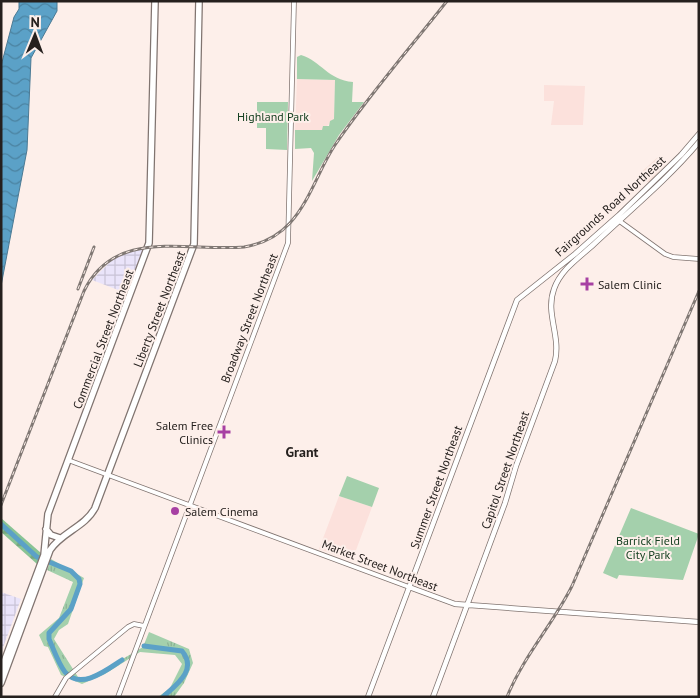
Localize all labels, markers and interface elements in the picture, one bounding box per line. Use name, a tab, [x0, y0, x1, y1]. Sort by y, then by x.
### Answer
north arrow	[10, 10, 60, 60]
text: N	[30, 13, 40, 31]
park label: Highland Park	[237, 109, 309, 124]
street label: Fairgrounds Road Northeast	[552, 152, 668, 260]
street label: Liberty Street Northeast	[130, 249, 188, 369]
street label: Broadway Street Northeast	[217, 251, 281, 385]
street label: Commercial Street Northeast	[69, 267, 137, 411]
marker: Salem Clinic	[580, 277, 594, 291]
place label: Salem Clinic	[598, 277, 662, 292]
street label: Capitol Street Northeast	[478, 409, 532, 531]
place label: Salem Free Clinics	[156, 418, 213, 447]
street label: Summer Street Northeast	[407, 423, 465, 551]
marker: Salem Free Clinics	[217, 425, 231, 439]
district label: Grant	[286, 443, 319, 461]
place label: Salem Cinema	[185, 504, 258, 519]
marker: Salem Cinema	[169, 505, 181, 517]
park label: Barrick Field City Park	[616, 533, 680, 562]
street label: Market Street Northeast	[320, 536, 440, 594]

